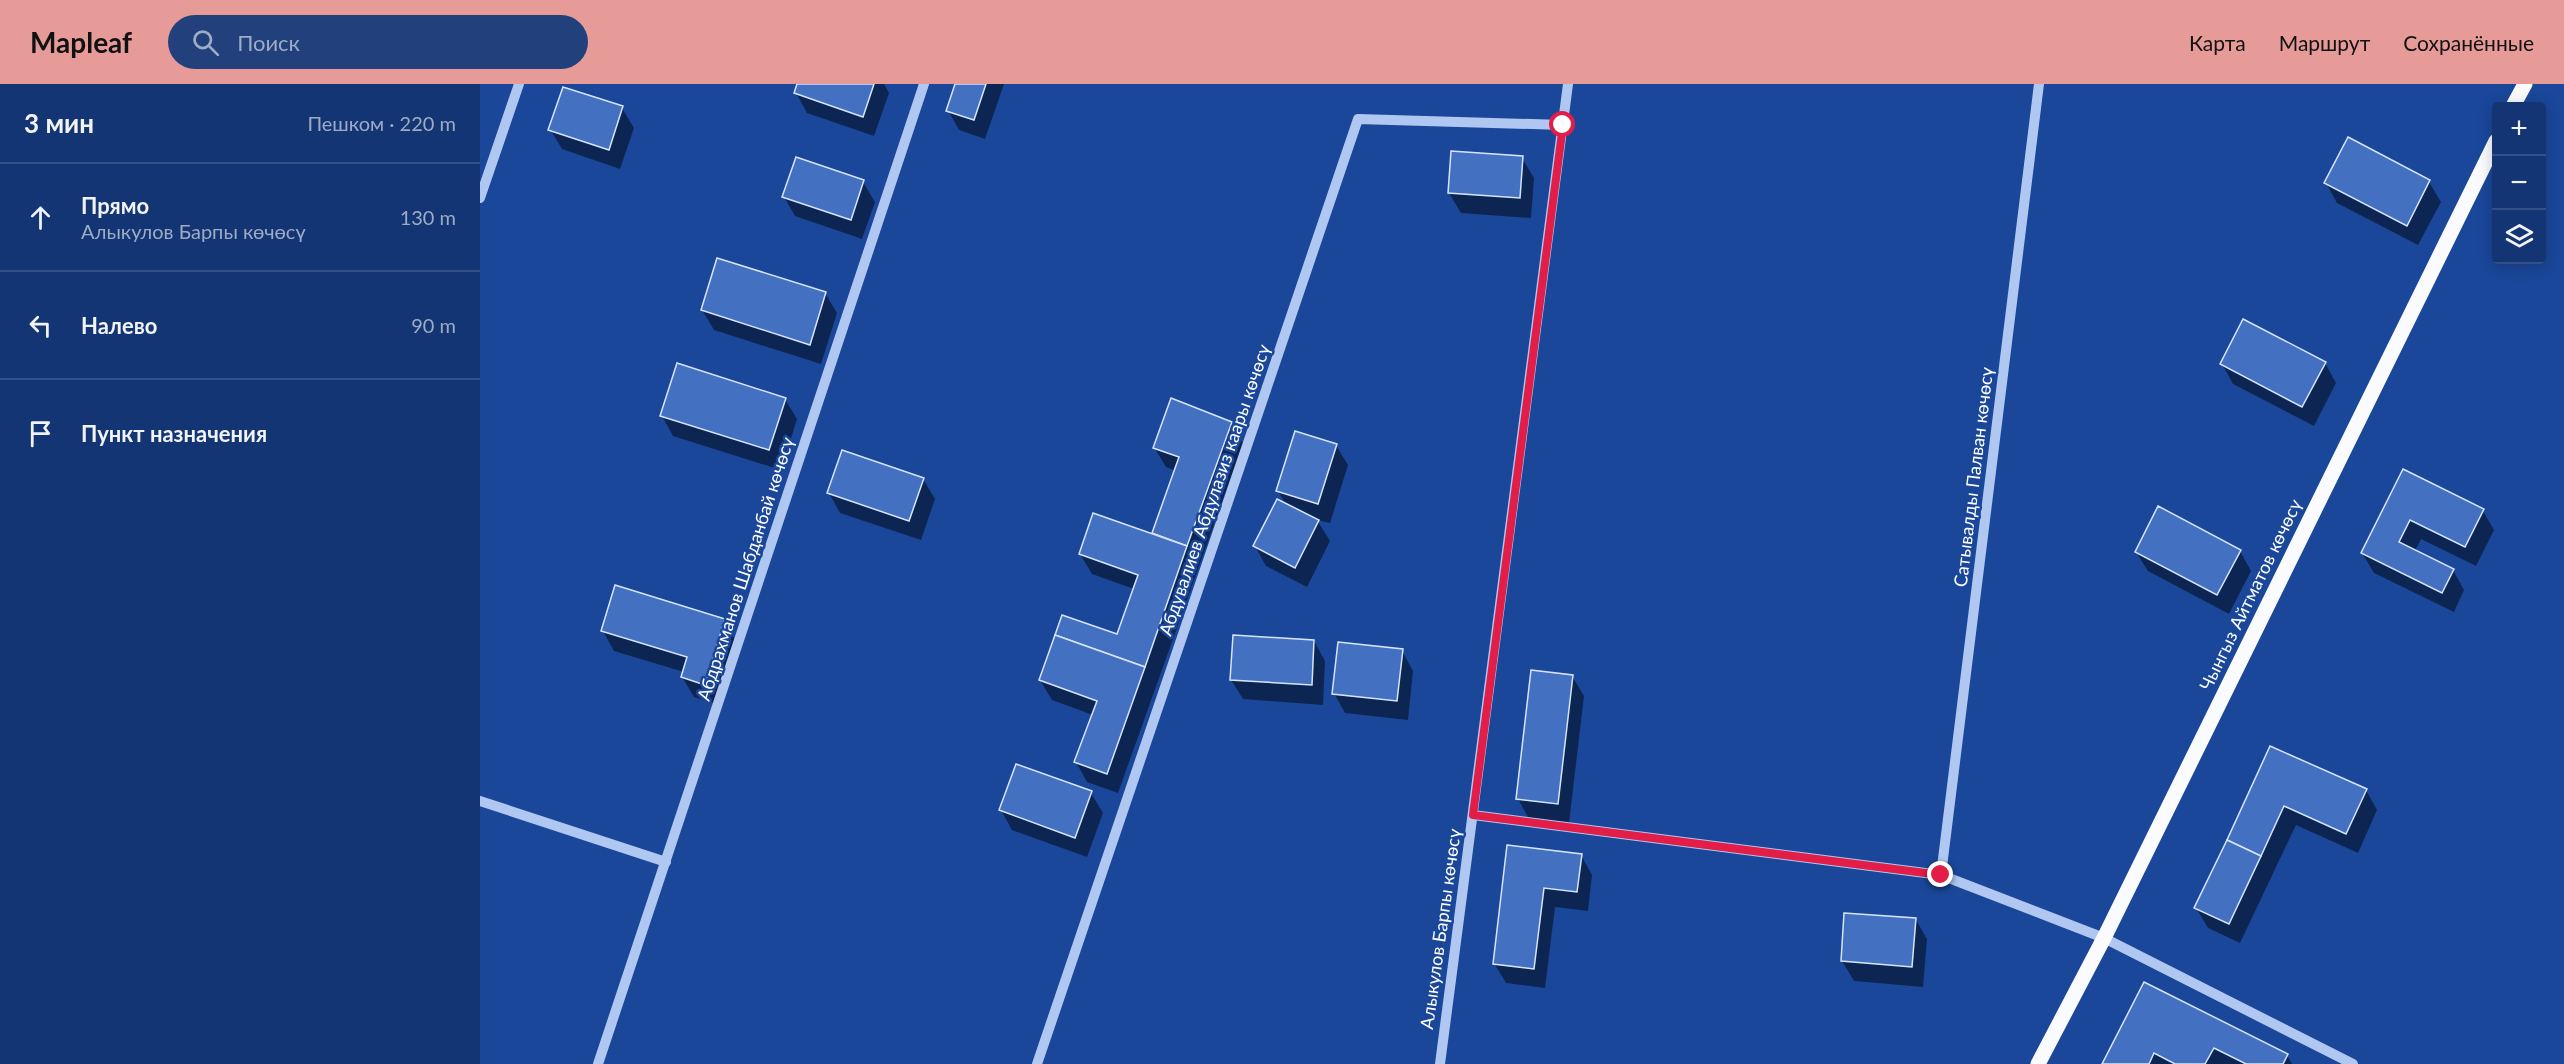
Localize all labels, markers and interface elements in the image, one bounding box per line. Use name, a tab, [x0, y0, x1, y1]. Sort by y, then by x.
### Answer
search box	[168, 15, 588, 69]
text: Mapleaf	[30, 25, 132, 59]
icon: search	[189, 26, 222, 59]
text: Поиск	[237, 29, 300, 56]
text: Карта	[2189, 30, 2246, 55]
text: Маршрут	[2279, 30, 2370, 55]
text: Сохранённые	[2403, 30, 2534, 55]
map controls	[2492, 102, 2546, 264]
button: +	[2492, 102, 2546, 156]
text: 3 мин	[24, 107, 94, 139]
text: Пешком · 220 m	[307, 111, 456, 135]
route start	[1549, 111, 1575, 137]
button: −	[2492, 156, 2546, 210]
text: Прямо	[81, 192, 149, 219]
icon: ahead	[24, 201, 57, 234]
text: 130 m	[400, 205, 456, 229]
button: layers	[2492, 210, 2546, 264]
text: Алыкулов Барпы көчөсү	[81, 219, 306, 243]
icon: left	[24, 309, 57, 342]
text: Налево	[81, 312, 157, 339]
text: 90 m	[411, 313, 456, 337]
street label: Абдувалиев Абдулазиз каары көчөсү	[1154, 340, 1275, 638]
street label: Сатывалды Палван көчөсү	[1949, 365, 1998, 588]
icon: arrive	[24, 417, 57, 450]
text: Пункт назначения	[81, 420, 267, 447]
street label: Абдрахманов Шабданбай көчөсү	[692, 433, 798, 703]
street label: Чынгыз Айтматов көчөсү	[2194, 495, 2306, 694]
street label: Алыкулов Барпы көчөсү	[1415, 826, 1465, 1031]
route end	[1927, 861, 1953, 887]

